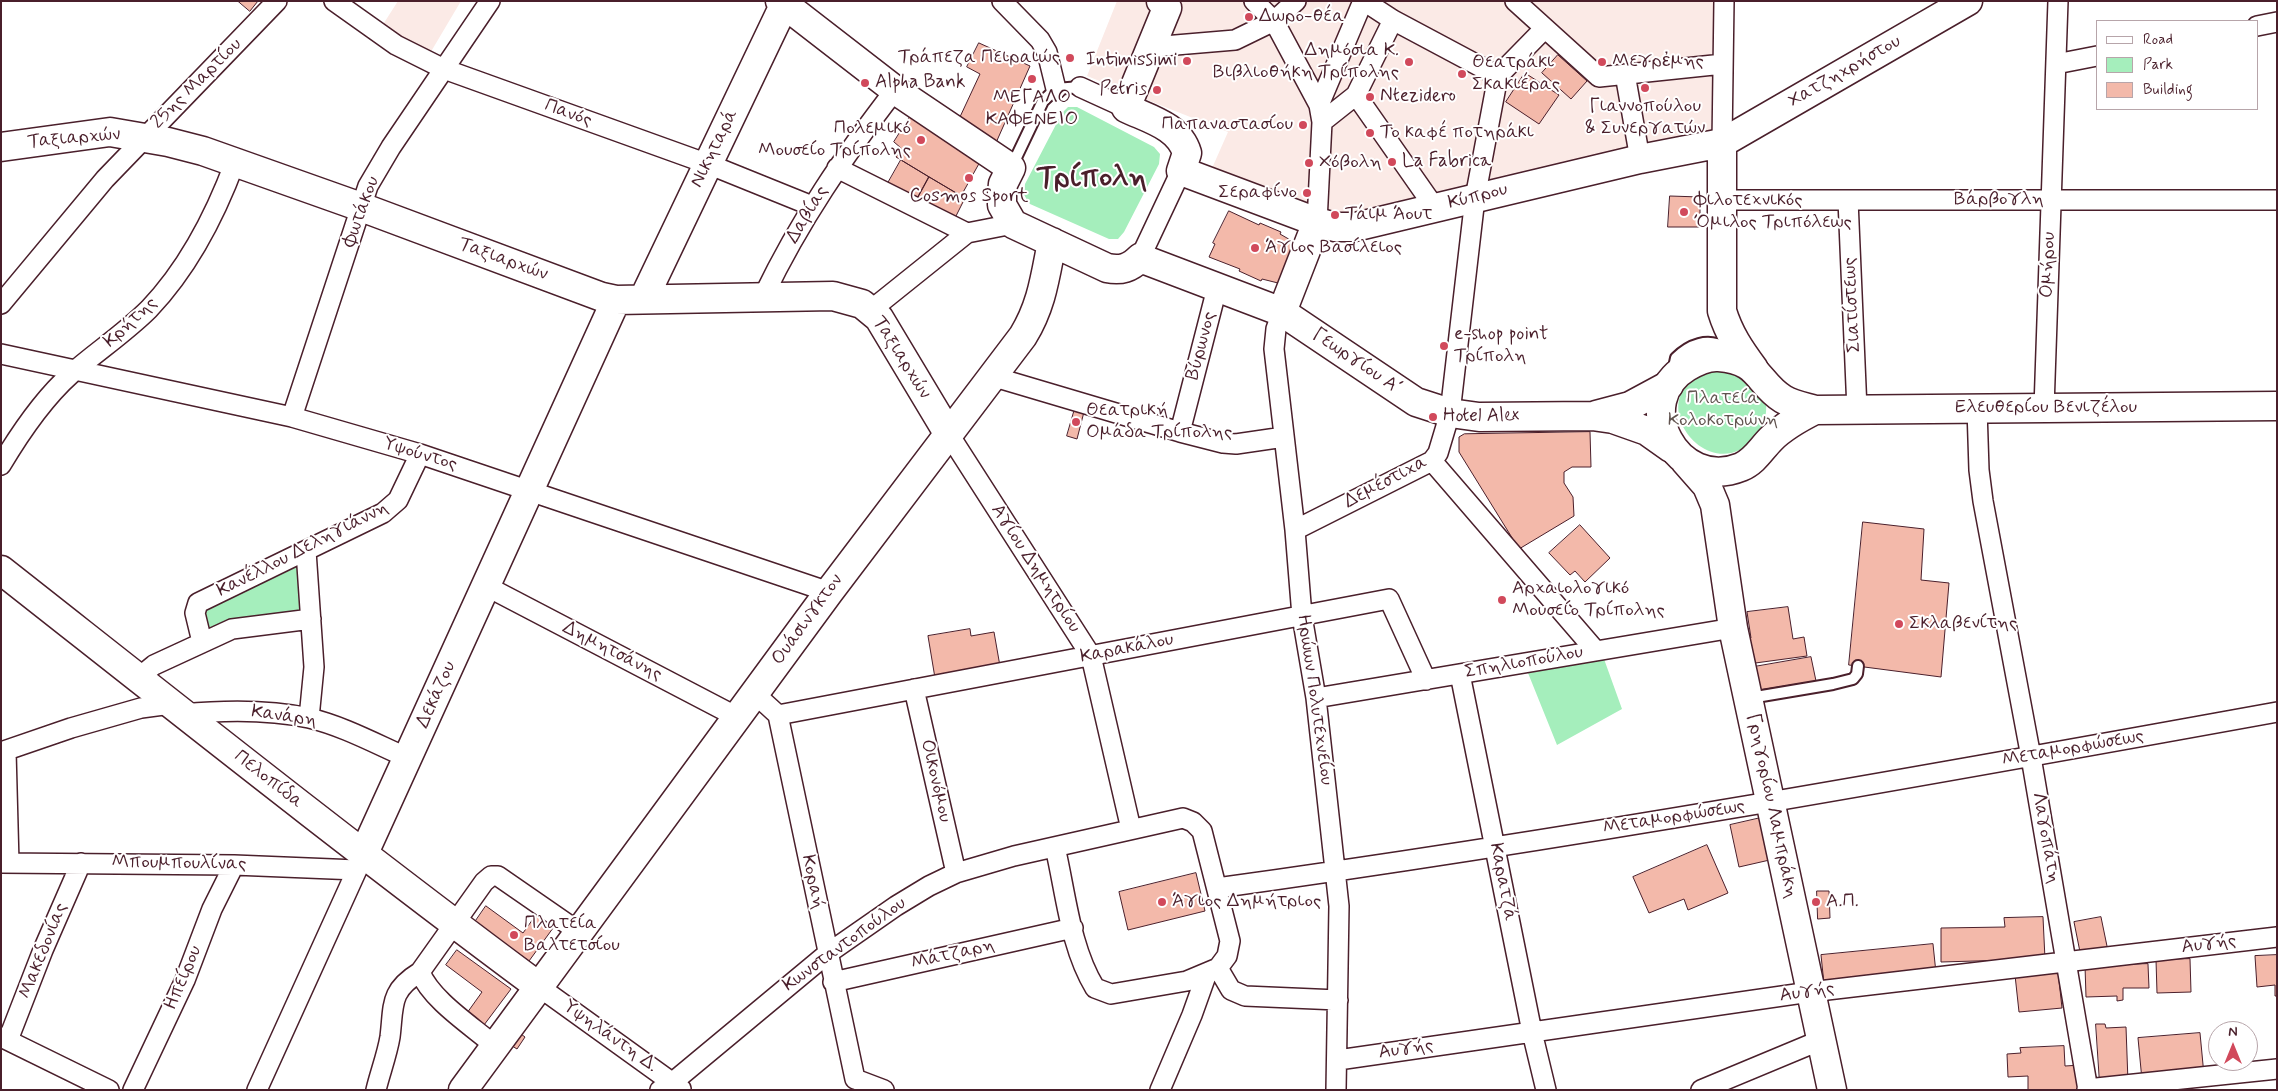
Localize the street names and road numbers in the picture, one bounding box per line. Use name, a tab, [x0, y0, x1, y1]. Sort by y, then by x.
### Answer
street label: Χατζηχρήστου	[1785, 31, 1905, 113]
street label: 25ης Μαρτίου	[147, 34, 247, 134]
street label: Πανός	[541, 95, 595, 133]
street label: Νικηταρά	[686, 106, 744, 192]
street label: Ταξιαρχών	[27, 124, 121, 154]
street label: Φωτάκου	[339, 174, 385, 250]
street label: Κύπρου	[1446, 179, 1510, 215]
street label: Δαβίας	[782, 182, 834, 248]
street label: Βάρβογλη	[1954, 189, 2044, 211]
street label: Ομήρου	[2036, 231, 2062, 299]
street label: Ταξιαρχών	[455, 233, 551, 287]
street label: Σιατίστεως	[1839, 257, 1867, 353]
street label: Κρήτης	[99, 292, 163, 354]
street label: Βύρωνος	[1182, 309, 1222, 383]
street label: Ταξιαρχών	[867, 312, 935, 404]
street label: Γεωργίου Α΄	[1307, 324, 1411, 404]
street label: Ελευθερίου Βενιζέλου	[1955, 397, 2137, 419]
street label: Υψούντος	[380, 433, 460, 477]
street label: Δεμέστιχα	[1341, 452, 1431, 514]
street label: Κανέλλου Δεληγιάννη	[213, 497, 393, 603]
street label: Αγίου Δημητρίου	[985, 500, 1085, 638]
street label: Ουάσινγκτον	[767, 570, 849, 670]
street label: Ηρώων Πολυτεχνείου	[1291, 613, 1337, 787]
street label: Δημητσάνης	[558, 617, 666, 687]
street label: Καρακάλου	[1078, 629, 1176, 669]
street label: Σπηλιοπούλου	[1463, 641, 1585, 685]
street label: Δεκάζου	[412, 658, 462, 732]
street label: Κανάρη	[250, 701, 318, 733]
street label: Γρηγορίου Λαμπράκη	[1740, 711, 1802, 901]
street label: Μεταμορφώσεως	[2000, 725, 2146, 773]
street label: Οικονόμου	[914, 737, 956, 825]
street label: Πελοπίδα	[229, 746, 307, 814]
street label: Λαγοπάτη	[2026, 791, 2064, 885]
street label: Μεταμορφώσεως	[1601, 796, 1747, 840]
street label: Καρατζά	[1483, 841, 1521, 923]
street label: Μπουμπουλίνας	[111, 851, 247, 877]
street label: Κοραή	[795, 853, 829, 911]
street label: Κωνσταντοπούλου	[779, 893, 911, 997]
street label: Μακεδονίας	[14, 900, 74, 1002]
street label: Αυγής	[2180, 930, 2238, 960]
street label: Μάτζαρη	[909, 934, 997, 976]
street label: Ηπείρου	[160, 942, 208, 1014]
street label: Αυγής	[1778, 978, 1836, 1008]
street label: Υψηλάντη Δ.	[558, 996, 662, 1078]
street label: Αυγής	[1377, 1035, 1435, 1065]

